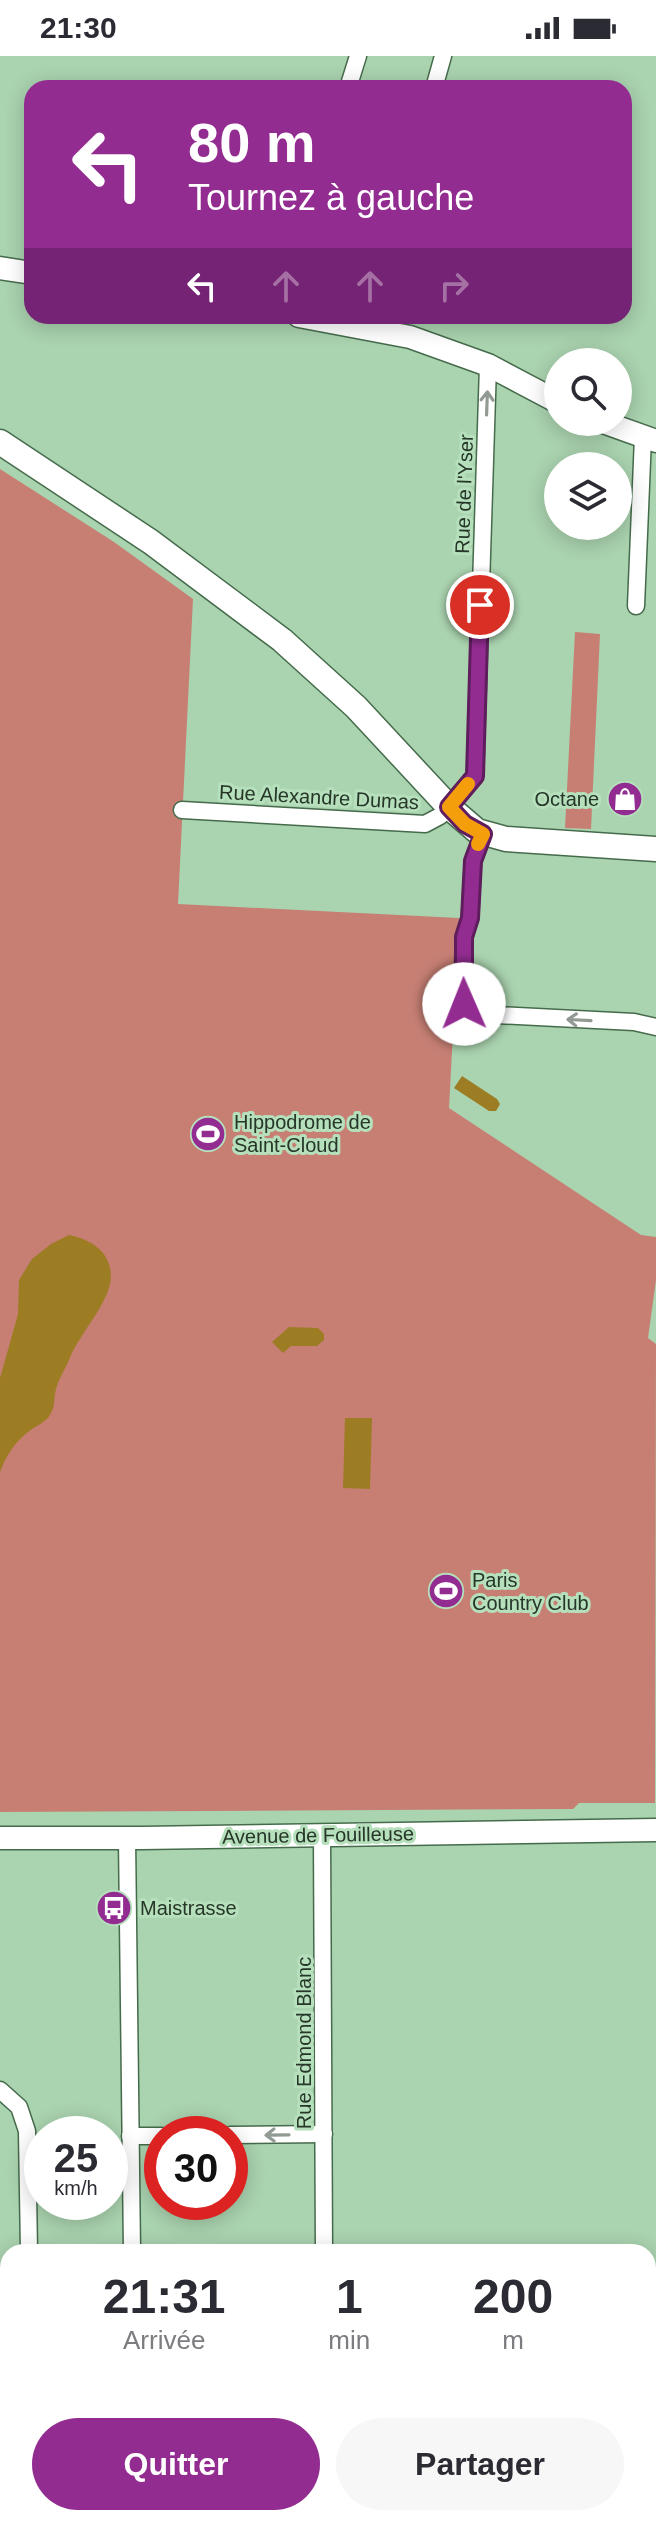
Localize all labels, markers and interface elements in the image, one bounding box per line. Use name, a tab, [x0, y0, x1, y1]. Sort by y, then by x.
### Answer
text: 21:30	[40, 11, 117, 44]
text: 80 m	[188, 111, 316, 174]
icon: left	[56, 112, 160, 216]
text: Tournez à gauche	[188, 177, 474, 218]
icon: left	[180, 264, 224, 308]
icon: ahead	[264, 264, 308, 308]
icon: ahead	[348, 264, 392, 308]
icon: right	[432, 264, 476, 308]
map controls	[544, 348, 632, 540]
button: search	[544, 348, 632, 436]
one-way arrow	[480, 390, 495, 417]
street label: Rue de l'Yser	[451, 434, 477, 554]
button: layers	[544, 452, 632, 540]
pin	[446, 571, 514, 639]
icon: arrive	[458, 583, 502, 627]
shop icon: Octane	[606, 780, 644, 818]
street label: Rue Alexandre Dumas	[219, 781, 419, 813]
place label: Octane	[535, 788, 599, 810]
position arrow	[422, 962, 506, 1046]
one-way arrow	[566, 1012, 593, 1027]
place label: Hippodrome de Saint-Cloud	[234, 1111, 371, 1156]
sports icon: Hippodrome de Saint-Cloud	[189, 1115, 227, 1153]
place label: Paris Country Club	[472, 1569, 589, 1614]
sports icon: Paris Country Club	[427, 1572, 465, 1610]
street label: Avenue de Fouilleuse	[222, 1822, 414, 1848]
bus stop icon: Maistrasse	[95, 1889, 133, 1927]
place label: Maistrasse	[140, 1897, 237, 1919]
street label: Rue Edmond Blanc	[293, 1957, 315, 2129]
speed limit sign: 30	[144, 2116, 248, 2220]
one-way arrow	[264, 2127, 291, 2143]
text: 25	[54, 2136, 98, 2180]
text: km/h	[54, 2177, 98, 2199]
text: 21:31	[103, 2270, 226, 2323]
text: 1	[336, 2270, 363, 2323]
text: 200	[473, 2270, 553, 2323]
text: Arrivée	[123, 2325, 205, 2355]
text: min	[328, 2325, 370, 2355]
text: m	[502, 2325, 524, 2355]
button: Quitter	[32, 2418, 320, 2510]
button: Partager	[336, 2418, 624, 2510]

